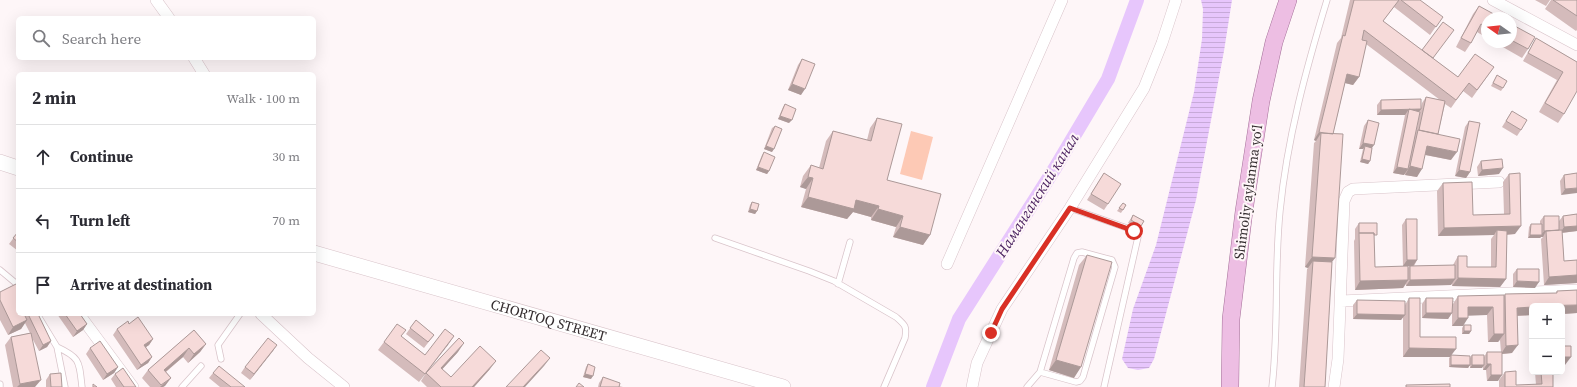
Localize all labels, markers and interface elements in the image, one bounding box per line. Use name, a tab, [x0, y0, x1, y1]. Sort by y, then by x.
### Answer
north arrow	[1481, 12, 1517, 48]
search box	[16, 16, 316, 60]
icon: search	[30, 27, 52, 49]
text: Search here	[62, 28, 141, 49]
text: 2 min	[32, 86, 76, 110]
text: Walk · 100 m	[227, 90, 300, 107]
street label: Shimoliy aylanma yoʻl	[1229, 123, 1267, 261]
water label: Наманганский канал	[990, 128, 1084, 262]
icon: ahead	[32, 146, 54, 168]
text: Continue	[70, 146, 133, 167]
text: 30 m	[272, 148, 300, 165]
icon: left	[32, 210, 54, 232]
text: Turn left	[70, 210, 130, 231]
text: 70 m	[272, 212, 300, 229]
route start	[1125, 222, 1143, 240]
icon: arrive	[32, 274, 54, 296]
text: Arrive at destination	[70, 274, 212, 295]
street label: CHORTOQ STREET	[488, 294, 609, 346]
map controls	[1529, 303, 1565, 375]
button: +	[1529, 303, 1565, 339]
route end	[982, 324, 1000, 342]
button: −	[1529, 339, 1565, 375]

